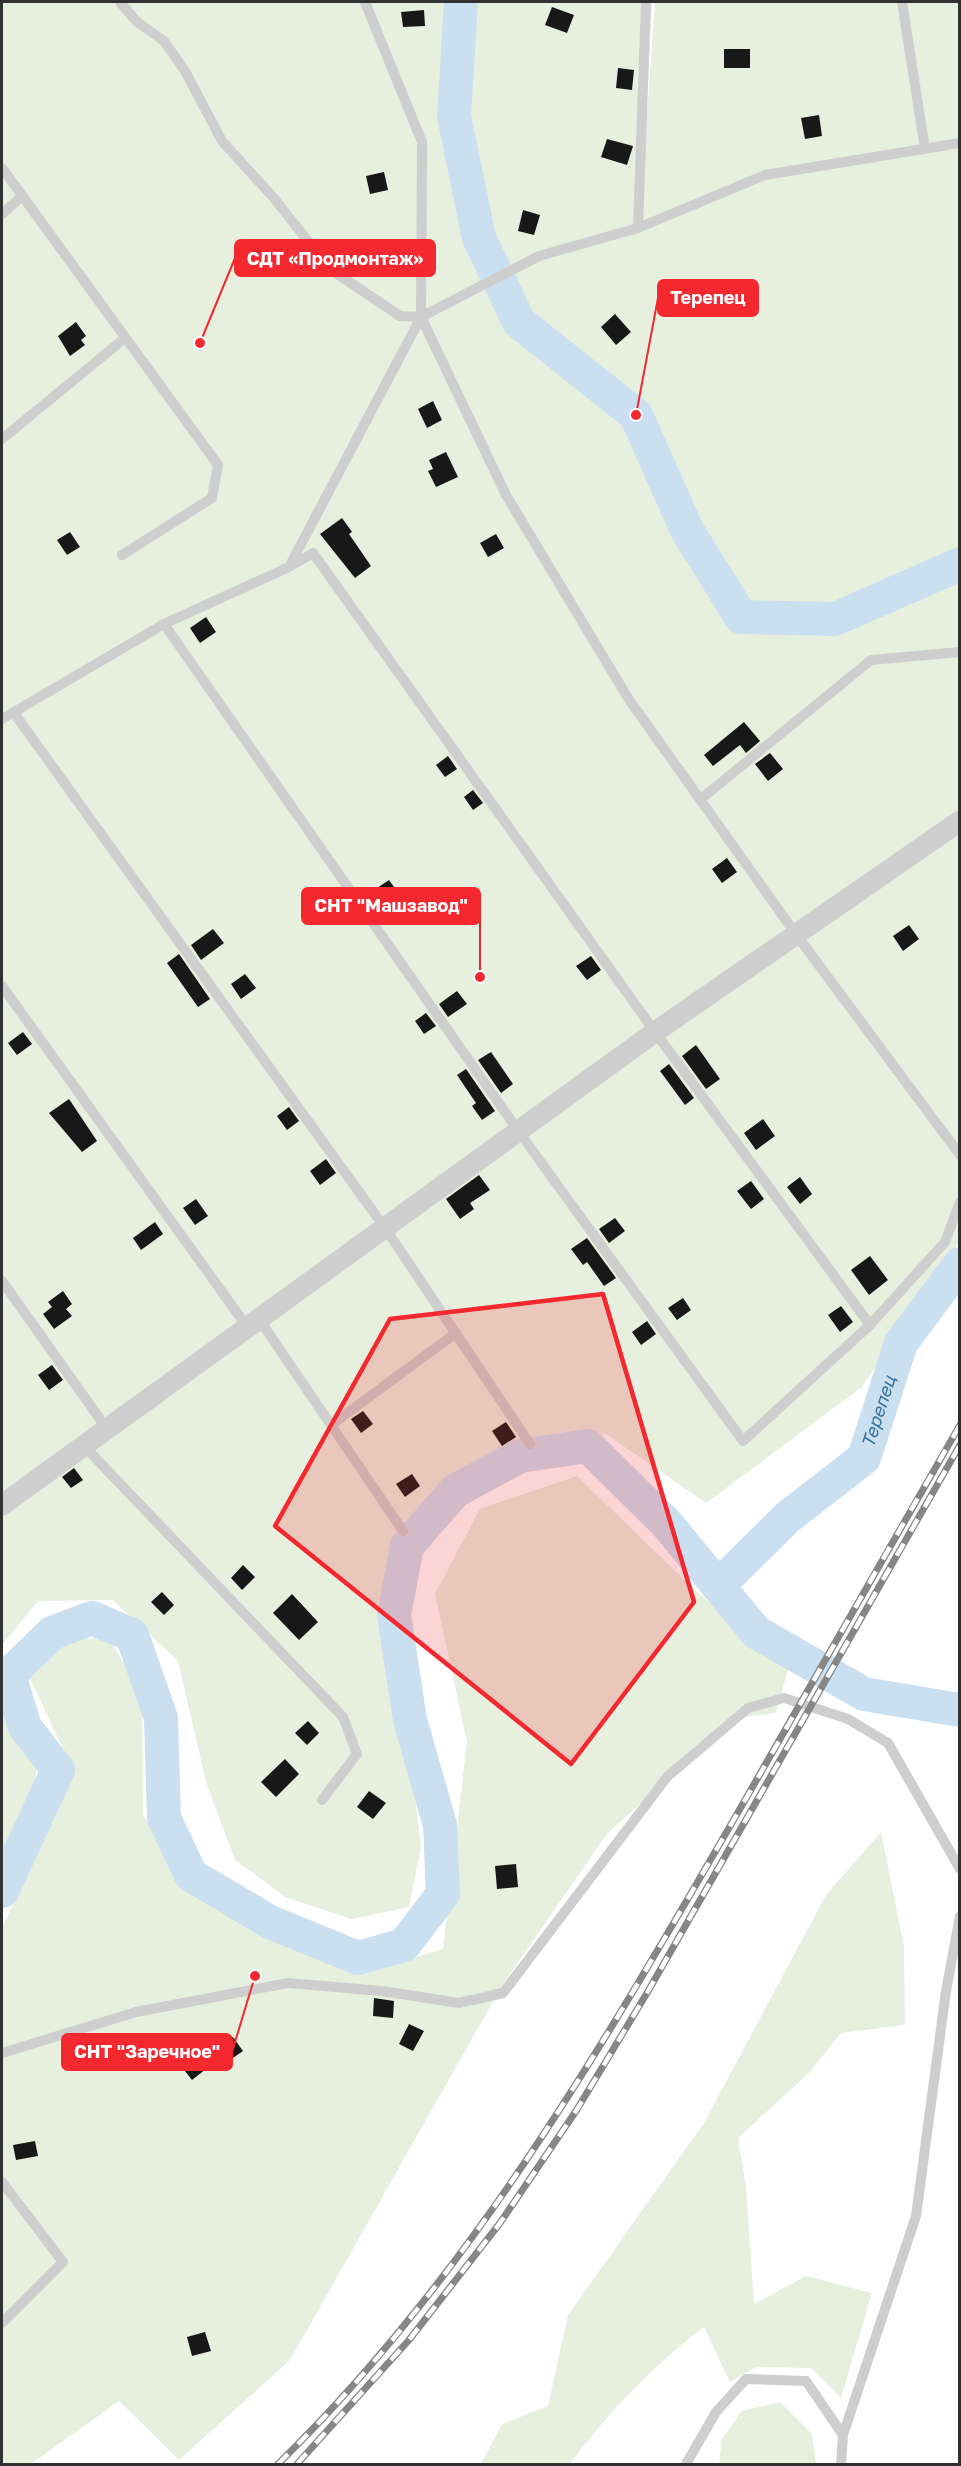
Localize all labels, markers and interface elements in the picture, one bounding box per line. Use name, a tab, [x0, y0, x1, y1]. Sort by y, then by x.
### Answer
callout: СДТ «Продмонтаж»	[235, 240, 435, 276]
text: СДТ «Продмонтаж»	[247, 247, 424, 269]
callout: Терепец	[658, 280, 758, 316]
text: Терепец	[670, 286, 746, 308]
callout: СНТ "Машзавод"	[302, 888, 480, 924]
text: СНТ "Машзавод"	[314, 894, 468, 916]
water label: Терепец	[856, 1372, 900, 1450]
callout: СНТ "Заречное"	[62, 2034, 232, 2070]
text: СНТ "Заречное"	[74, 2040, 220, 2062]

